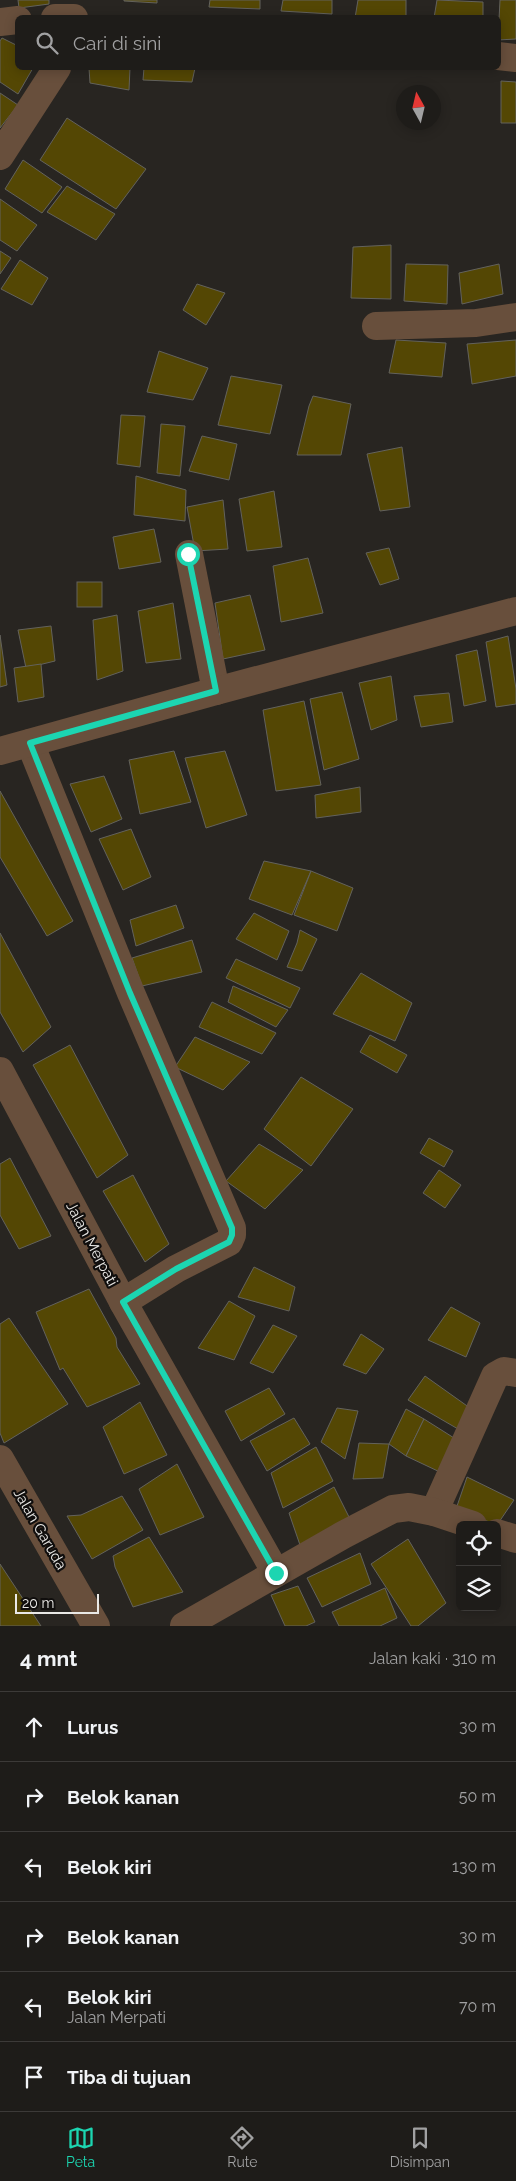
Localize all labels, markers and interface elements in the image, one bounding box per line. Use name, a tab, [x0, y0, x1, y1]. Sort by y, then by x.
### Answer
search box	[15, 15, 501, 70]
icon: search	[33, 29, 61, 57]
text: Cari di sini	[73, 32, 161, 54]
north arrow	[396, 85, 441, 130]
route start	[177, 543, 200, 566]
street label: Jalan Merpati	[62, 1199, 122, 1289]
street label: Jalan Garuda	[10, 1485, 70, 1573]
map controls	[456, 1521, 501, 1611]
button: locate	[456, 1521, 501, 1566]
route end	[265, 1562, 288, 1585]
button: layers	[456, 1566, 501, 1611]
scale bar	[15, 1591, 99, 1614]
text: 20 m	[22, 1595, 54, 1611]
text: 4 mnt	[20, 1646, 77, 1671]
text: Jalan kaki · 310 m	[369, 1649, 496, 1668]
icon: ahead	[20, 1713, 48, 1741]
text: Lurus	[67, 1716, 118, 1738]
text: 30 m	[459, 1717, 496, 1736]
icon: right	[20, 1783, 48, 1811]
text: Belok kanan	[67, 1786, 179, 1808]
text: 50 m	[459, 1787, 496, 1806]
icon: left	[20, 1853, 48, 1881]
text: Belok kiri	[67, 1856, 152, 1878]
text: 130 m	[452, 1857, 496, 1876]
icon: right	[20, 1923, 48, 1951]
text: Belok kanan	[67, 1926, 179, 1948]
text: 30 m	[459, 1927, 496, 1946]
text: Belok kiri	[67, 1986, 152, 2008]
icon: left	[20, 1993, 48, 2021]
text: 70 m	[459, 1997, 496, 2016]
text: Jalan Merpati	[67, 2008, 166, 2027]
icon: arrive	[20, 2063, 48, 2091]
text: Tiba di tujuan	[67, 2066, 191, 2088]
tab: Peta	[66, 2124, 95, 2170]
tab: Rute	[227, 2124, 257, 2170]
tab: Disimpan	[390, 2124, 450, 2170]

